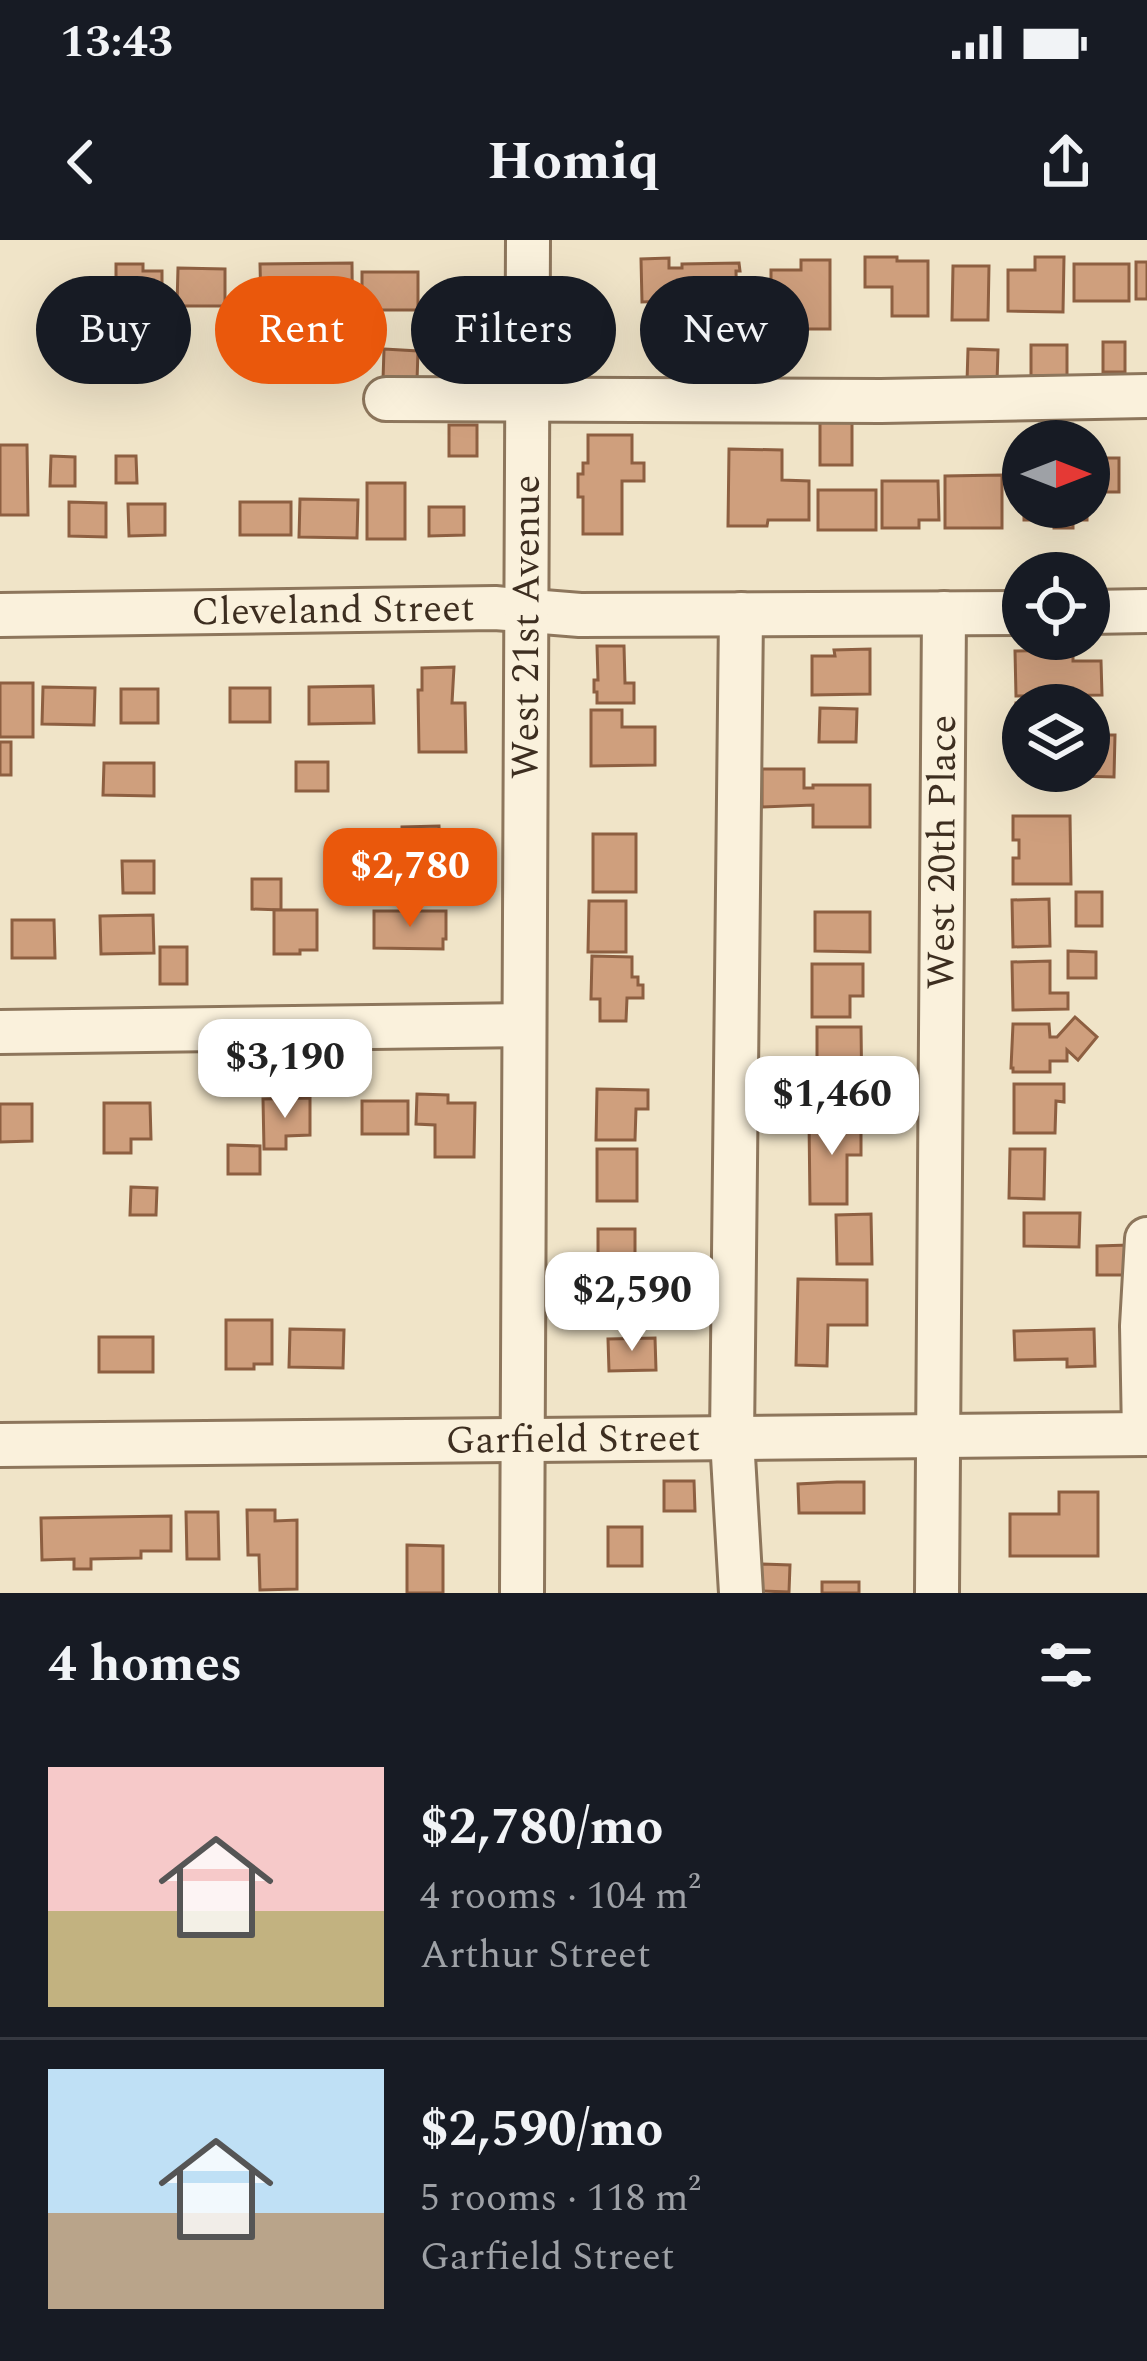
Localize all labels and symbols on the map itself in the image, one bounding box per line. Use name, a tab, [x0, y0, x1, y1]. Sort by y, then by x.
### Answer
north arrow	[1002, 420, 1110, 528]
street label: West 21st Avenue	[496, 475, 556, 779]
street label: Cleveland Street	[191, 579, 475, 642]
street label: West 20th Place	[912, 714, 973, 990]
pin: $2,780	[312, 828, 508, 930]
pin: $3,190	[187, 1019, 383, 1121]
pin: $1,460	[734, 1056, 930, 1158]
pin: $2,590	[534, 1252, 730, 1354]
street label: Garfield Street	[445, 1409, 701, 1470]

